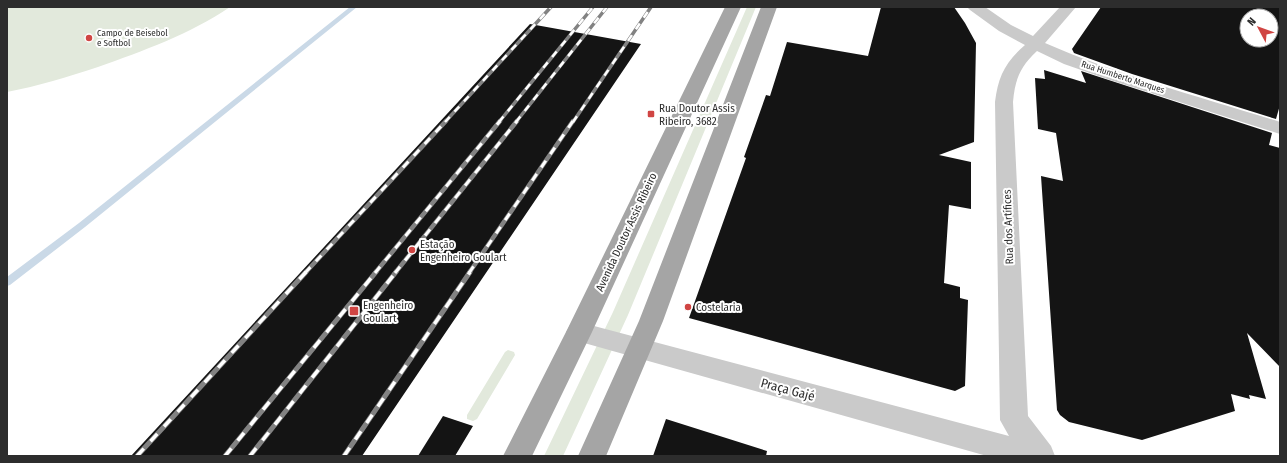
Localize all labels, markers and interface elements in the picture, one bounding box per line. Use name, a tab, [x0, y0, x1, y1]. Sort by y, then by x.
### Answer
north arrow	[1239, 8, 1279, 48]
text: N	[1245, 15, 1259, 29]
place label: Campo de Beisebol e Softbol	[97, 28, 168, 48]
marker: Campo de Beisebol e Softbol	[84, 33, 94, 43]
street label: Rua Humberto Marques	[1080, 59, 1166, 95]
place label: Rua Doutor Assis Ribeiro, 3682	[659, 102, 735, 128]
marker: Rua Doutor Assis Ribeiro, 3682	[646, 109, 656, 119]
street label: Avenida Doutor Assis Ribeiro	[593, 171, 660, 294]
street label: Rua dos Artífices	[1001, 189, 1016, 265]
place label: Estação Engenheiro Goulart	[420, 238, 507, 264]
marker: Estação Engenheiro Goulart	[407, 245, 417, 255]
place label: Engenheiro Goulart	[363, 299, 414, 325]
place label: Costelaria	[696, 301, 741, 314]
marker: Costelaria	[683, 302, 693, 312]
marker: Engenheiro Goulart	[348, 305, 360, 317]
street label: Praça Gajé	[759, 375, 817, 404]

